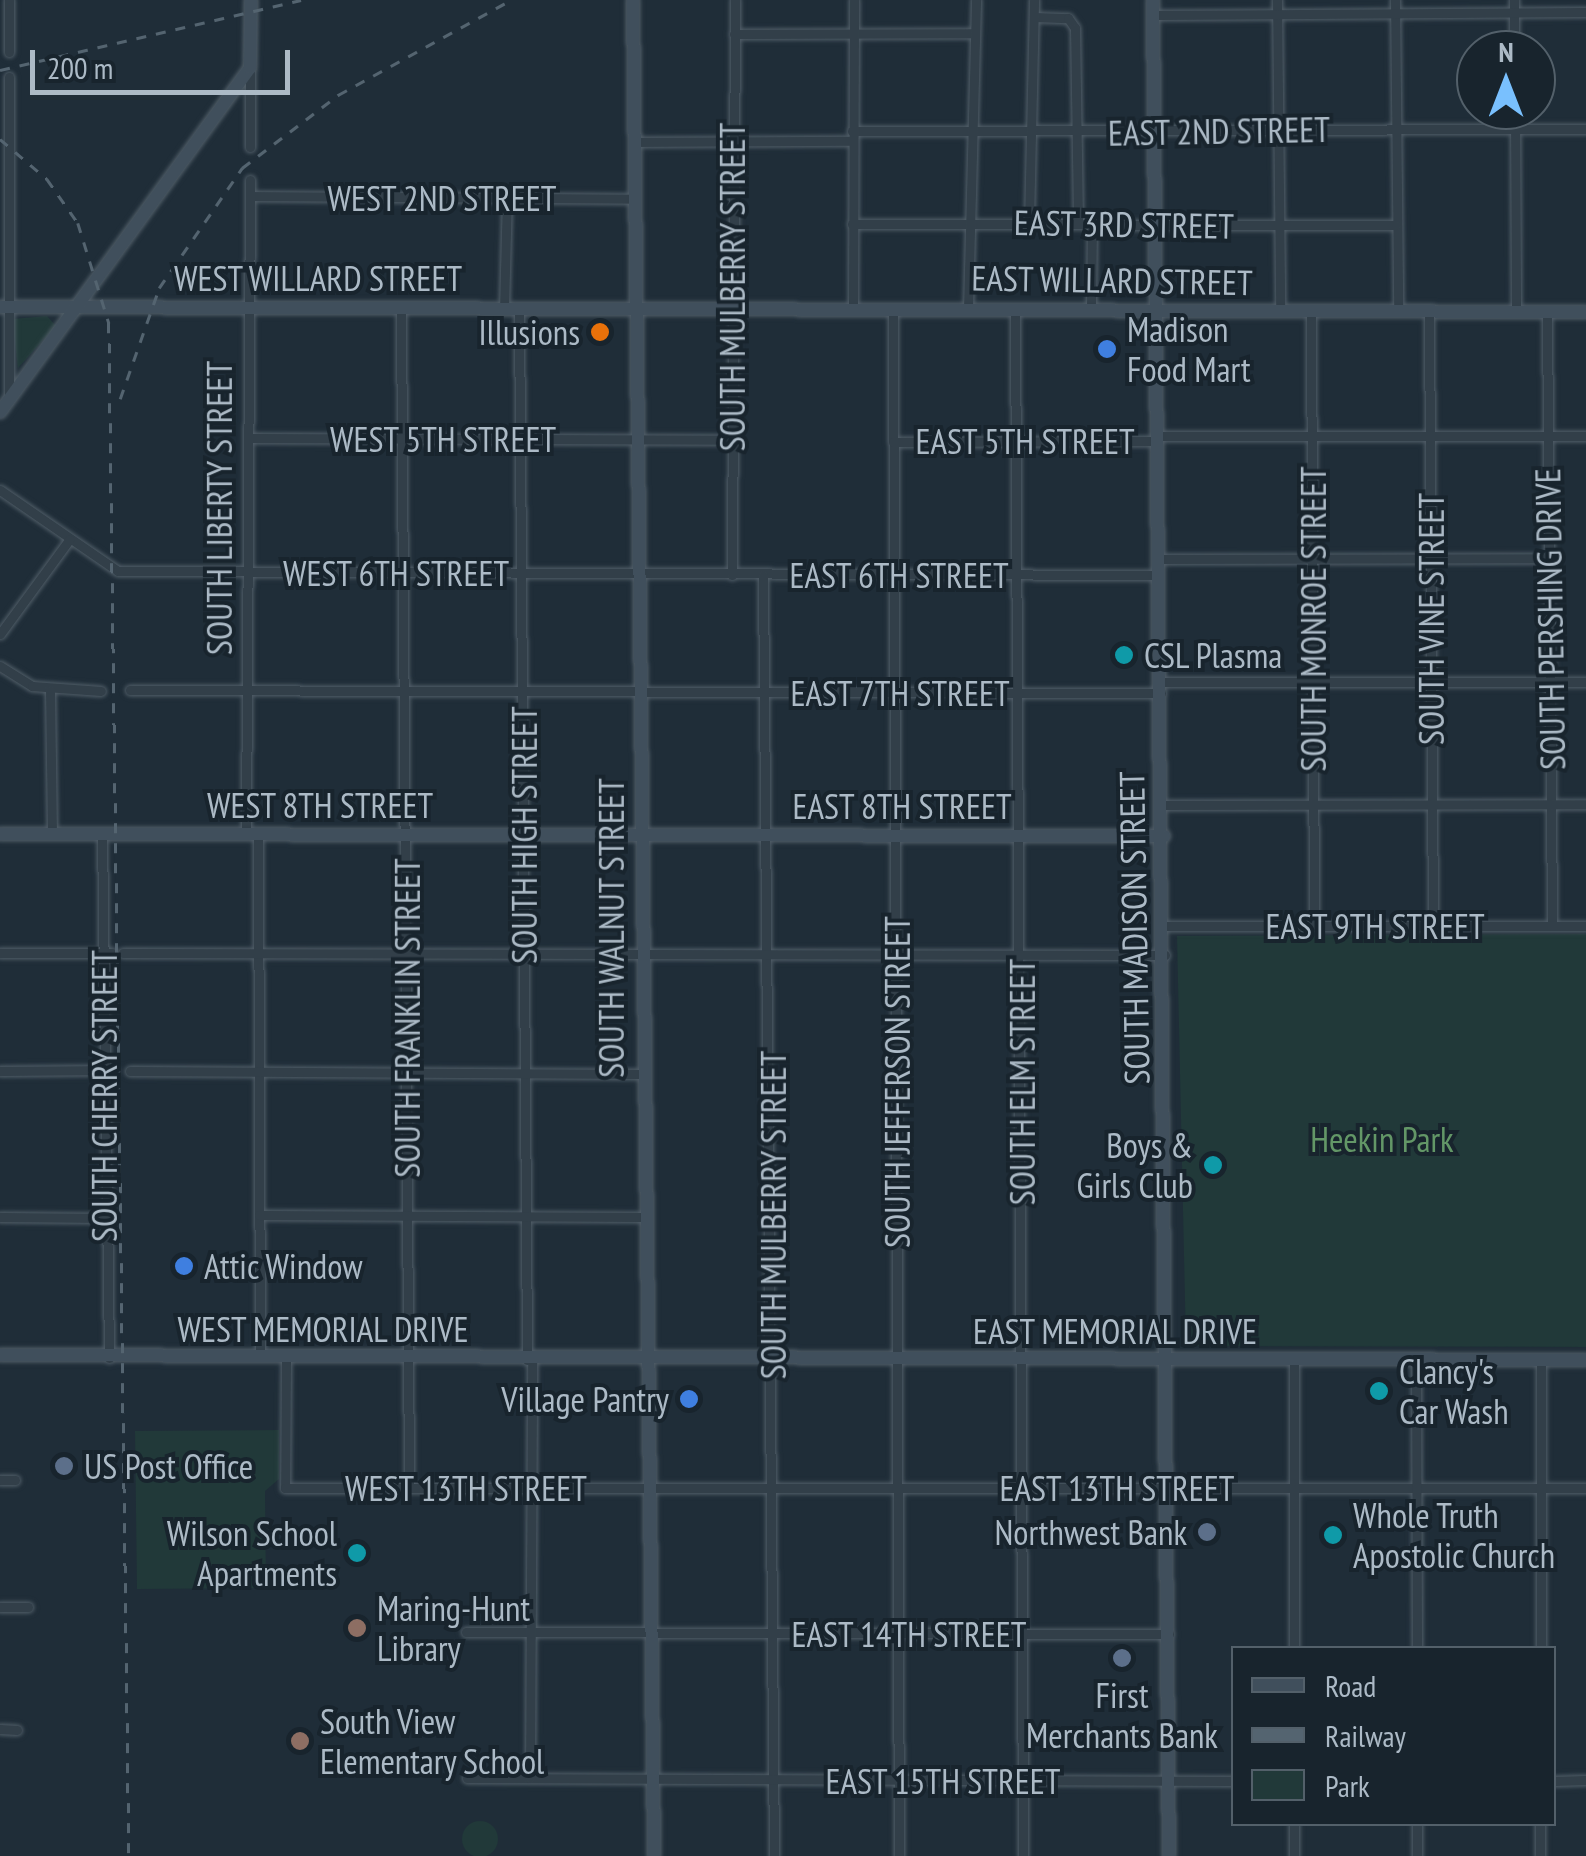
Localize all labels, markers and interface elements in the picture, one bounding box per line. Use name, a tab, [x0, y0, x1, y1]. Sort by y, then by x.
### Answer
scale bar	[35, 30, 295, 92]
north arrow	[1456, 30, 1556, 130]
text: N	[1498, 33, 1514, 70]
text: 200 m	[47, 48, 113, 87]
street label: EAST 2ND STREET	[1107, 108, 1331, 154]
street label: SOUTH MULBERRY STREET	[711, 122, 753, 452]
street label: WEST 2ND STREET	[327, 177, 557, 219]
street label: EAST 3RD STREET	[1013, 201, 1235, 247]
street label: WEST WILLARD STREET	[173, 257, 463, 299]
street label: EAST WILLARD STREET	[970, 257, 1254, 303]
place label: Madison Food Mart	[1127, 308, 1251, 390]
place label: Illusions	[479, 311, 580, 353]
marker: Illusions	[589, 321, 611, 343]
marker: Madison Food Mart	[1096, 338, 1118, 360]
street label: SOUTH LIBERTY STREET	[198, 361, 240, 655]
street label: WEST 5TH STREET	[329, 418, 557, 460]
street label: EAST 5TH STREET	[915, 420, 1135, 462]
street label: SOUTH MONROE STREET	[1292, 466, 1334, 772]
street label: SOUTH PERSHING DRIVE	[1526, 468, 1574, 770]
street label: SOUTH VINE STREET	[1410, 493, 1452, 745]
street label: WEST 6TH STREET	[282, 552, 510, 594]
street label: EAST 6TH STREET	[789, 554, 1009, 596]
place label: CSL Plasma	[1144, 634, 1284, 676]
marker: CSL Plasma	[1113, 644, 1135, 666]
street label: EAST 7TH STREET	[790, 672, 1010, 714]
street label: SOUTH HIGH STREET	[503, 706, 545, 964]
street label: SOUTH MADISON STREET	[1110, 771, 1158, 1085]
street label: SOUTH WALNUT STREET	[590, 777, 632, 1079]
street label: WEST 8TH STREET	[206, 784, 434, 826]
street label: EAST 8TH STREET	[792, 785, 1012, 827]
street label: SOUTH FRANKLIN STREET	[386, 858, 428, 1178]
street label: EAST 9TH STREET	[1265, 905, 1485, 947]
street label: SOUTH JEFFERSON STREET	[876, 916, 918, 1248]
street label: SOUTH CHERRY STREET	[83, 950, 125, 1242]
street label: SOUTH ELM STREET	[1001, 959, 1043, 1205]
street label: SOUTH MULBERRY STREET	[752, 1050, 794, 1380]
park label: Heekin Park	[1310, 1118, 1454, 1160]
place label: Boys & Girls Club	[1077, 1124, 1193, 1206]
marker: Boys & Girls Club	[1202, 1154, 1224, 1176]
place label: Attic Window	[204, 1245, 364, 1287]
marker: Attic Window	[173, 1255, 195, 1277]
street label: WEST MEMORIAL DRIVE	[176, 1308, 470, 1350]
street label: EAST MEMORIAL DRIVE	[972, 1310, 1258, 1352]
place label: Clancy's Car Wash	[1399, 1350, 1509, 1432]
place label: Village Pantry	[501, 1378, 669, 1420]
marker: Clancy's Car Wash	[1368, 1380, 1390, 1402]
marker: Village Pantry	[678, 1388, 700, 1410]
place label: US Post Office	[84, 1445, 253, 1487]
marker: US Post Office	[53, 1455, 75, 1477]
street label: WEST 13TH STREET	[344, 1467, 588, 1509]
street label: EAST 13TH STREET	[999, 1467, 1235, 1509]
place label: Whole Truth Apostolic Church	[1353, 1494, 1556, 1576]
place label: Northwest Bank	[995, 1511, 1187, 1553]
place label: Wilson School Apartments	[167, 1512, 337, 1594]
marker: Northwest Bank	[1196, 1521, 1218, 1543]
marker: Whole Truth Apostolic Church	[1322, 1524, 1344, 1546]
marker: Wilson School Apartments	[346, 1542, 368, 1564]
place label: Maring-Hunt Library	[377, 1587, 530, 1669]
street label: EAST 14TH STREET	[791, 1613, 1027, 1655]
marker: Maring-Hunt Library	[346, 1617, 368, 1639]
legend	[1231, 1646, 1556, 1826]
marker: First Merchants Bank	[1111, 1647, 1133, 1669]
text: Road	[1325, 1666, 1376, 1705]
place label: First Merchants Bank	[1026, 1674, 1218, 1756]
place label: South View Elementary School	[320, 1700, 545, 1782]
text: Railway	[1325, 1716, 1406, 1755]
marker: South View Elementary School	[289, 1730, 311, 1752]
street label: EAST 15TH STREET	[825, 1760, 1061, 1802]
text: Park	[1325, 1766, 1370, 1805]

